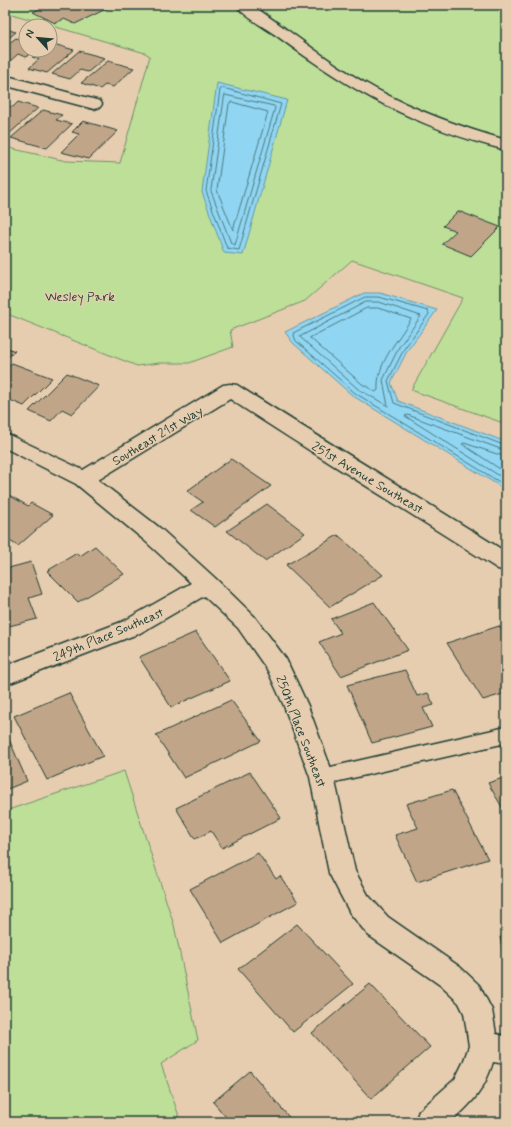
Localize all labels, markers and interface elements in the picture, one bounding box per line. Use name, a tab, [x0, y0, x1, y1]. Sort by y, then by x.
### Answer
north arrow	[18, 18, 58, 58]
text: N	[22, 27, 38, 40]
park label: Wesley Park	[45, 289, 115, 306]
street label: Southeast 21st Way	[109, 402, 207, 470]
street label: 251st Avenue Southeast	[308, 438, 426, 518]
street label: 249th Place Southeast	[51, 604, 166, 666]
street label: 250th Place Southeast	[271, 673, 330, 790]

